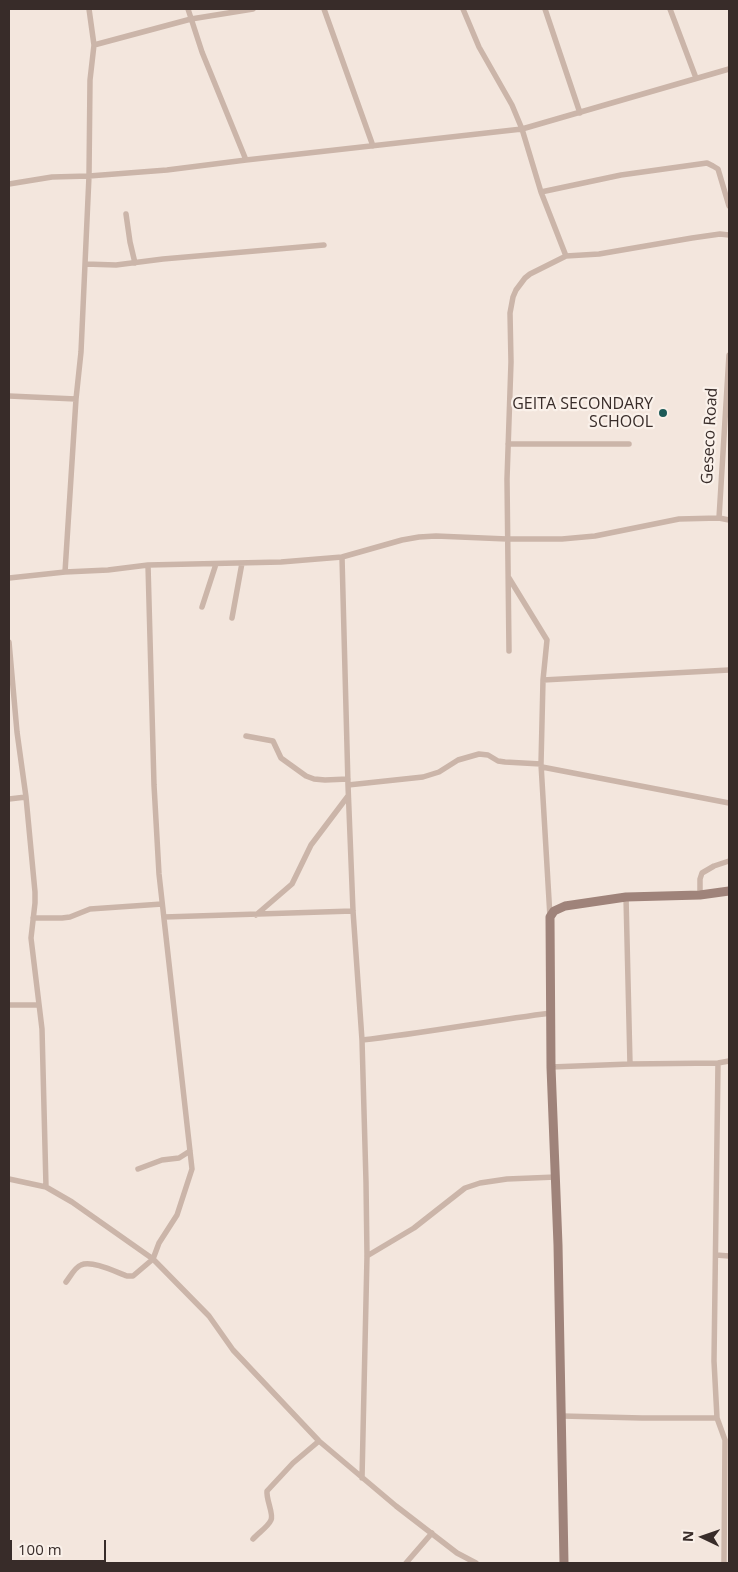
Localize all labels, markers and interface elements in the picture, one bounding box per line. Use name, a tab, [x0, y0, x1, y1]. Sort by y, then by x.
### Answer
street label: Geseco Road	[698, 387, 722, 485]
place label: GEITA SECONDARY SCHOOL	[512, 394, 653, 432]
marker: GEITA SECONDARY SCHOOL	[657, 407, 669, 419]
north arrow	[678, 1512, 728, 1562]
scale bar	[12, 1530, 109, 1562]
text: N	[678, 1530, 697, 1542]
text: 100 m	[18, 1539, 62, 1559]

